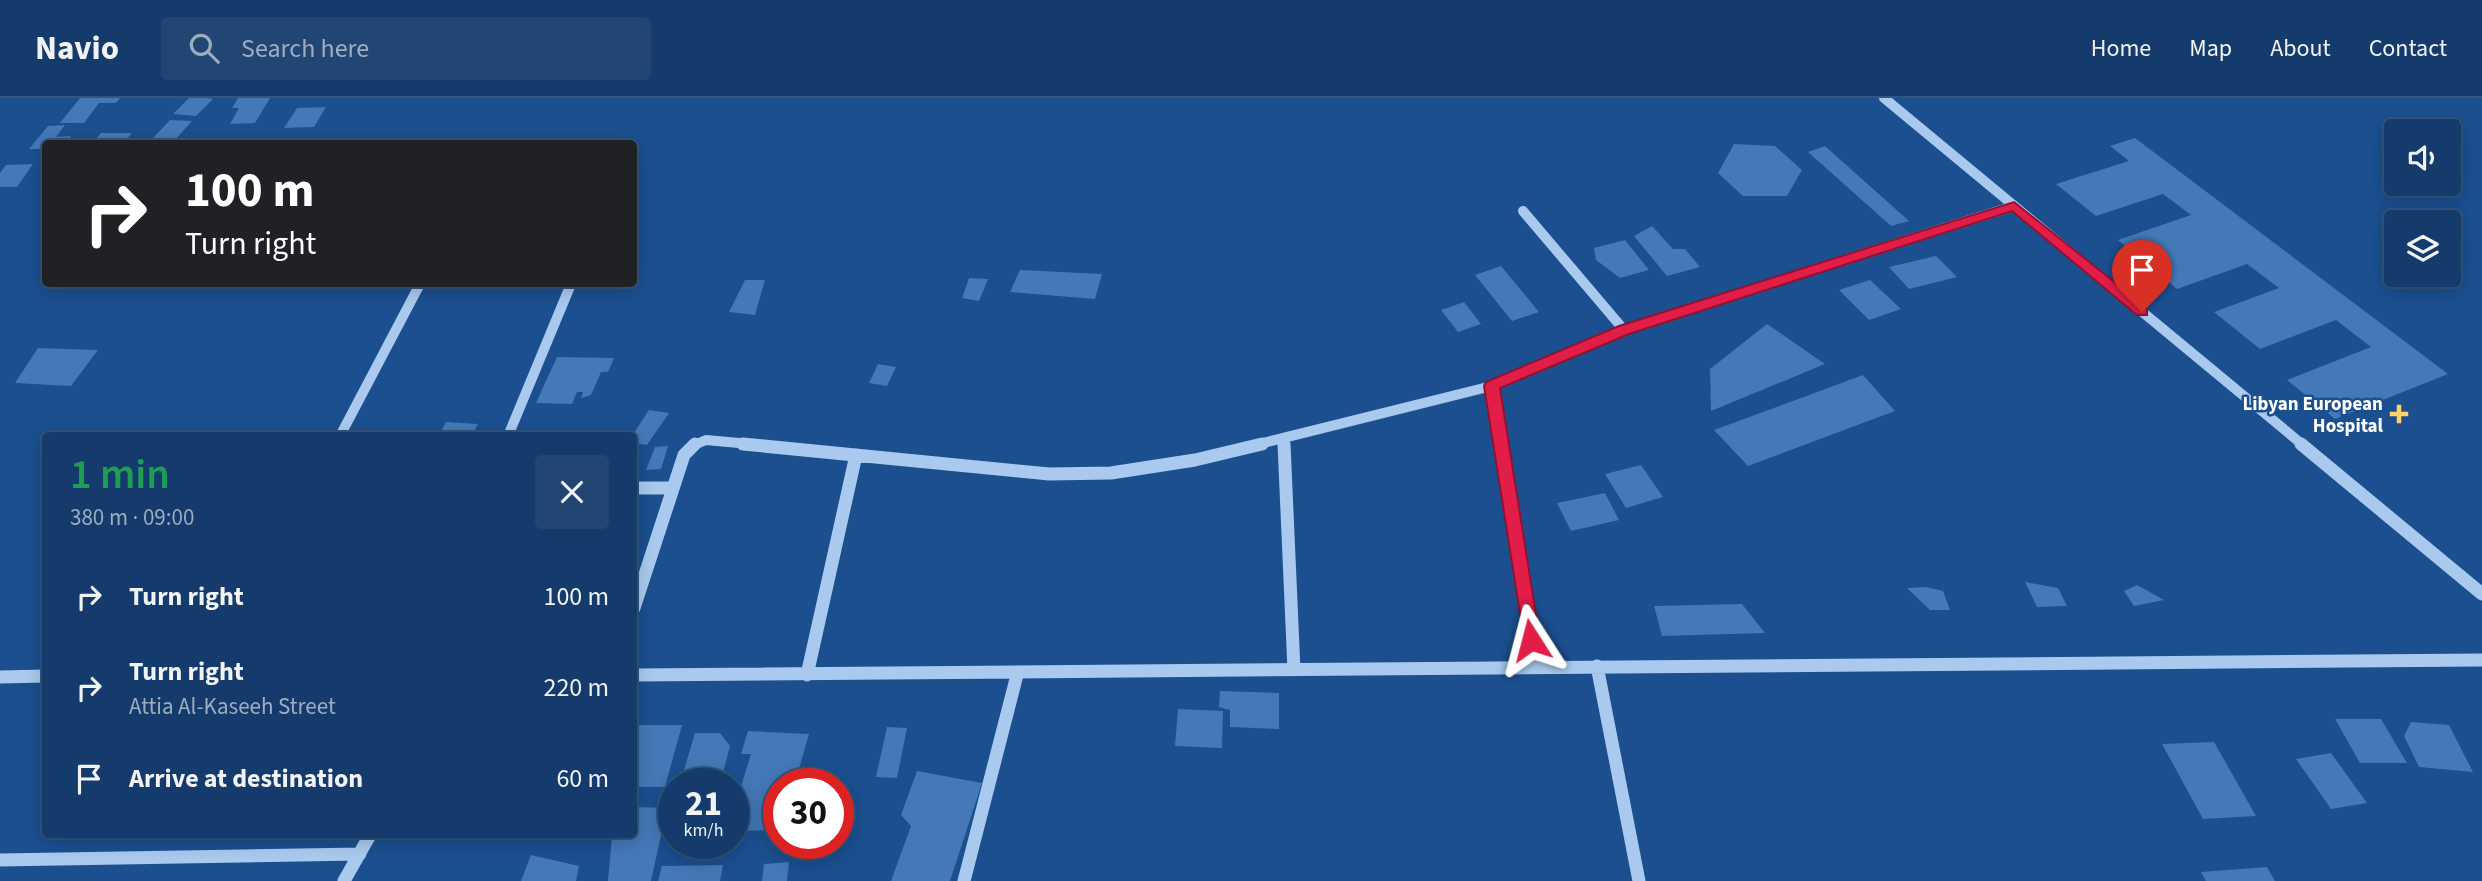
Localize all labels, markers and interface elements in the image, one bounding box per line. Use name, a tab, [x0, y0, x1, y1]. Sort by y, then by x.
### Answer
search box	[161, 17, 651, 80]
text: Navio	[35, 25, 119, 72]
icon: search	[185, 29, 223, 67]
text: Search here	[241, 30, 369, 67]
text: Home	[2091, 31, 2151, 66]
text: Map	[2189, 31, 2232, 66]
text: About	[2270, 31, 2331, 66]
text: Contact	[2369, 31, 2447, 66]
map controls	[2384, 119, 2461, 287]
button: sound	[2384, 119, 2461, 196]
text: 100 m	[185, 156, 314, 226]
icon: right	[70, 168, 161, 259]
button: layers	[2384, 210, 2461, 287]
text: Turn right	[185, 221, 316, 267]
pin	[2112, 240, 2172, 312]
icon: arrive	[2123, 251, 2161, 289]
place label: Libyan European Hospital	[2242, 391, 2384, 440]
marker: Libyan European Hospital	[2389, 404, 2409, 424]
text: 1 min	[70, 445, 170, 505]
button: close	[535, 455, 609, 529]
text: 380 m · 09:00	[70, 501, 194, 534]
icon: right	[70, 578, 108, 616]
text: Turn right	[129, 578, 244, 615]
text: 100 m	[543, 578, 609, 615]
position arrow	[1494, 603, 1568, 677]
text: Turn right	[129, 653, 244, 690]
icon: right	[70, 669, 108, 707]
text: 220 m	[543, 669, 609, 706]
text: Attia Al-Kaseeh Street	[129, 690, 336, 723]
icon: arrive	[70, 760, 108, 798]
text: Arrive at destination	[129, 760, 363, 797]
text: 60 m	[556, 760, 609, 797]
speed limit sign: 30	[763, 768, 854, 859]
text: 21	[685, 779, 722, 829]
text: km/h	[684, 818, 723, 843]

